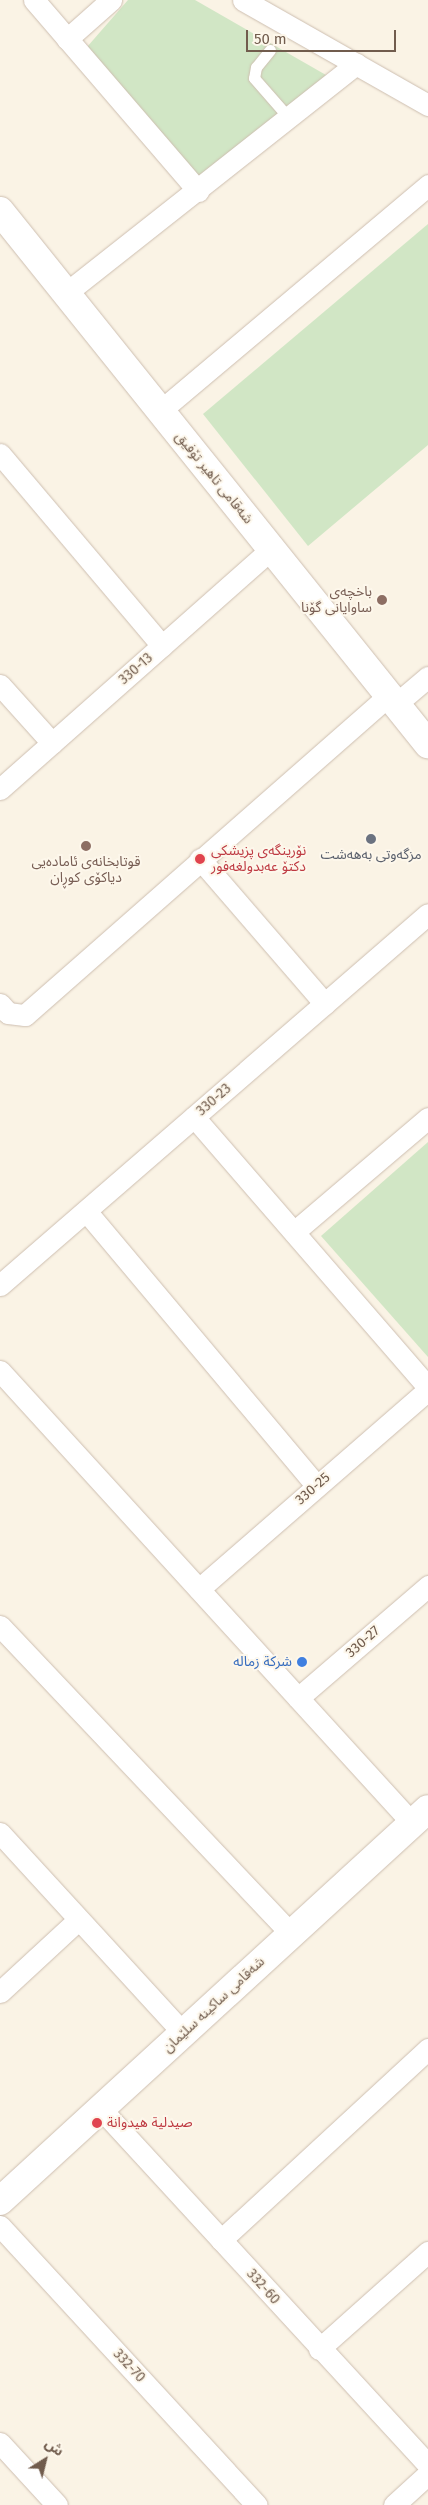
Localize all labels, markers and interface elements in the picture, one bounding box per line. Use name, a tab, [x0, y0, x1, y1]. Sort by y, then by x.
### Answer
scale bar	[248, 20, 398, 52]
text: 50 m	[254, 30, 287, 48]
street label: شەقامی تاهیر تۆفیق	[172, 428, 256, 528]
place label: باخچەی ساوایانی گۆنا	[301, 584, 372, 616]
marker: باخچەی ساوایانی گۆنا	[376, 594, 388, 606]
street label: 330-13	[116, 650, 156, 688]
marker: مزگەوتی بەهەشت	[365, 833, 377, 845]
marker: قوتابخانەی ئامادەیی دیاکۆی کوڕان	[80, 840, 92, 852]
place label: نۆرینگەی پزیشکی دکتۆ عەبدولغەفور	[211, 843, 306, 876]
place label: مزگەوتی بەهەشت	[320, 847, 422, 863]
marker: نۆرینگەی پزیشکی دکتۆ عەبدولغەفور	[193, 852, 207, 866]
place label: قوتابخانەی ئامادەیی دیاکۆی کوڕان	[32, 854, 140, 886]
street label: 330-23	[193, 1080, 235, 1120]
street label: 330-25	[292, 1469, 334, 1509]
street label: 330-27	[343, 1623, 383, 1661]
place label: شركة زماله	[233, 1654, 292, 1670]
marker: شركة زماله	[296, 1656, 308, 1668]
street label: شەقامی ساکینە سلێمان	[160, 1954, 268, 2056]
place label: صيدلية هيدوانة	[107, 2115, 193, 2131]
marker: صيدلية هيدوانة	[91, 2117, 103, 2129]
street label: 332-60	[243, 2266, 283, 2308]
street label: 332-70	[109, 2346, 149, 2386]
north arrow	[20, 2435, 70, 2485]
text: ش	[41, 2435, 67, 2460]

